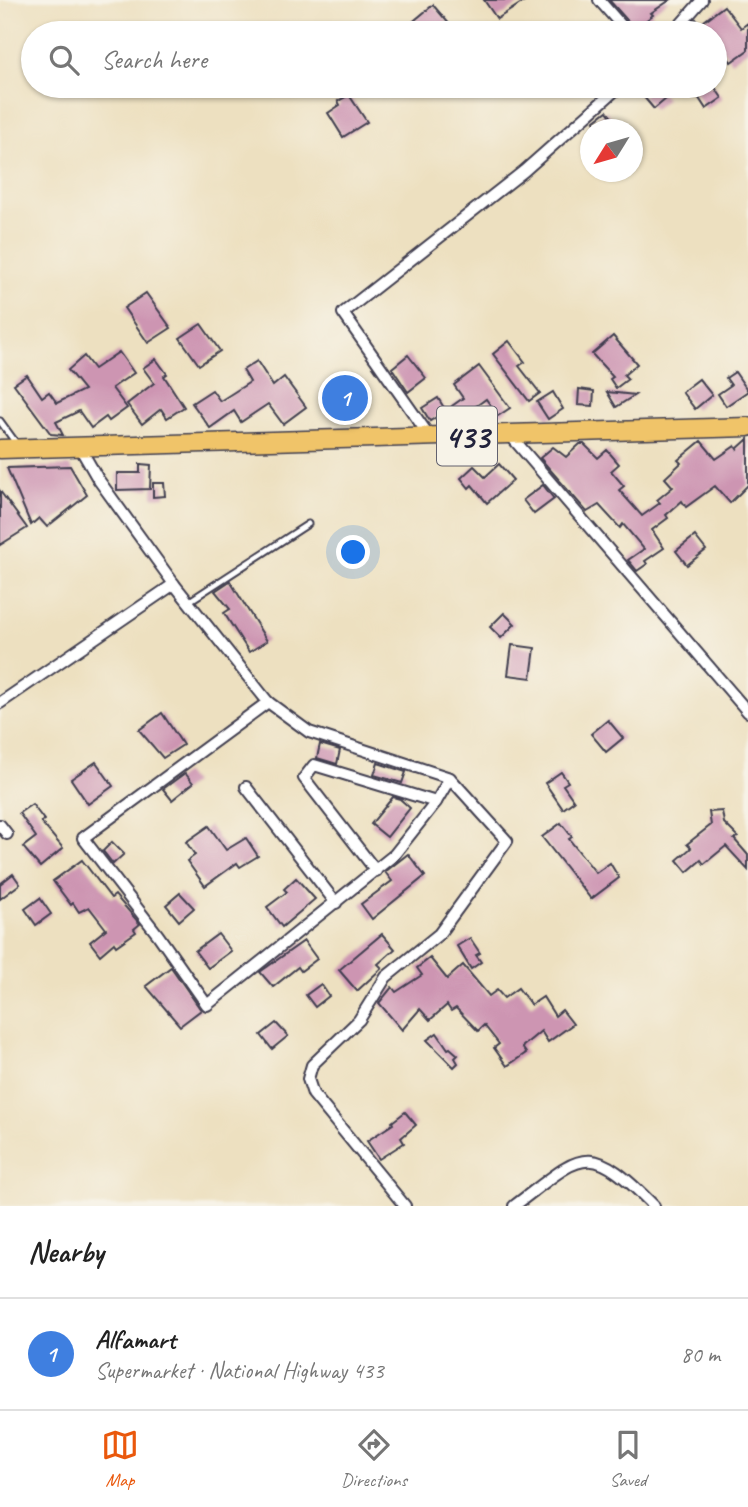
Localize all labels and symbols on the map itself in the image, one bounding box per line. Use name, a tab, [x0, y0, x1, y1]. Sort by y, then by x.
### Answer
north arrow	[580, 119, 643, 182]
pin: 1	[322, 372, 368, 424]
road number: 433	[437, 406, 497, 466]
your location	[336, 535, 370, 569]

